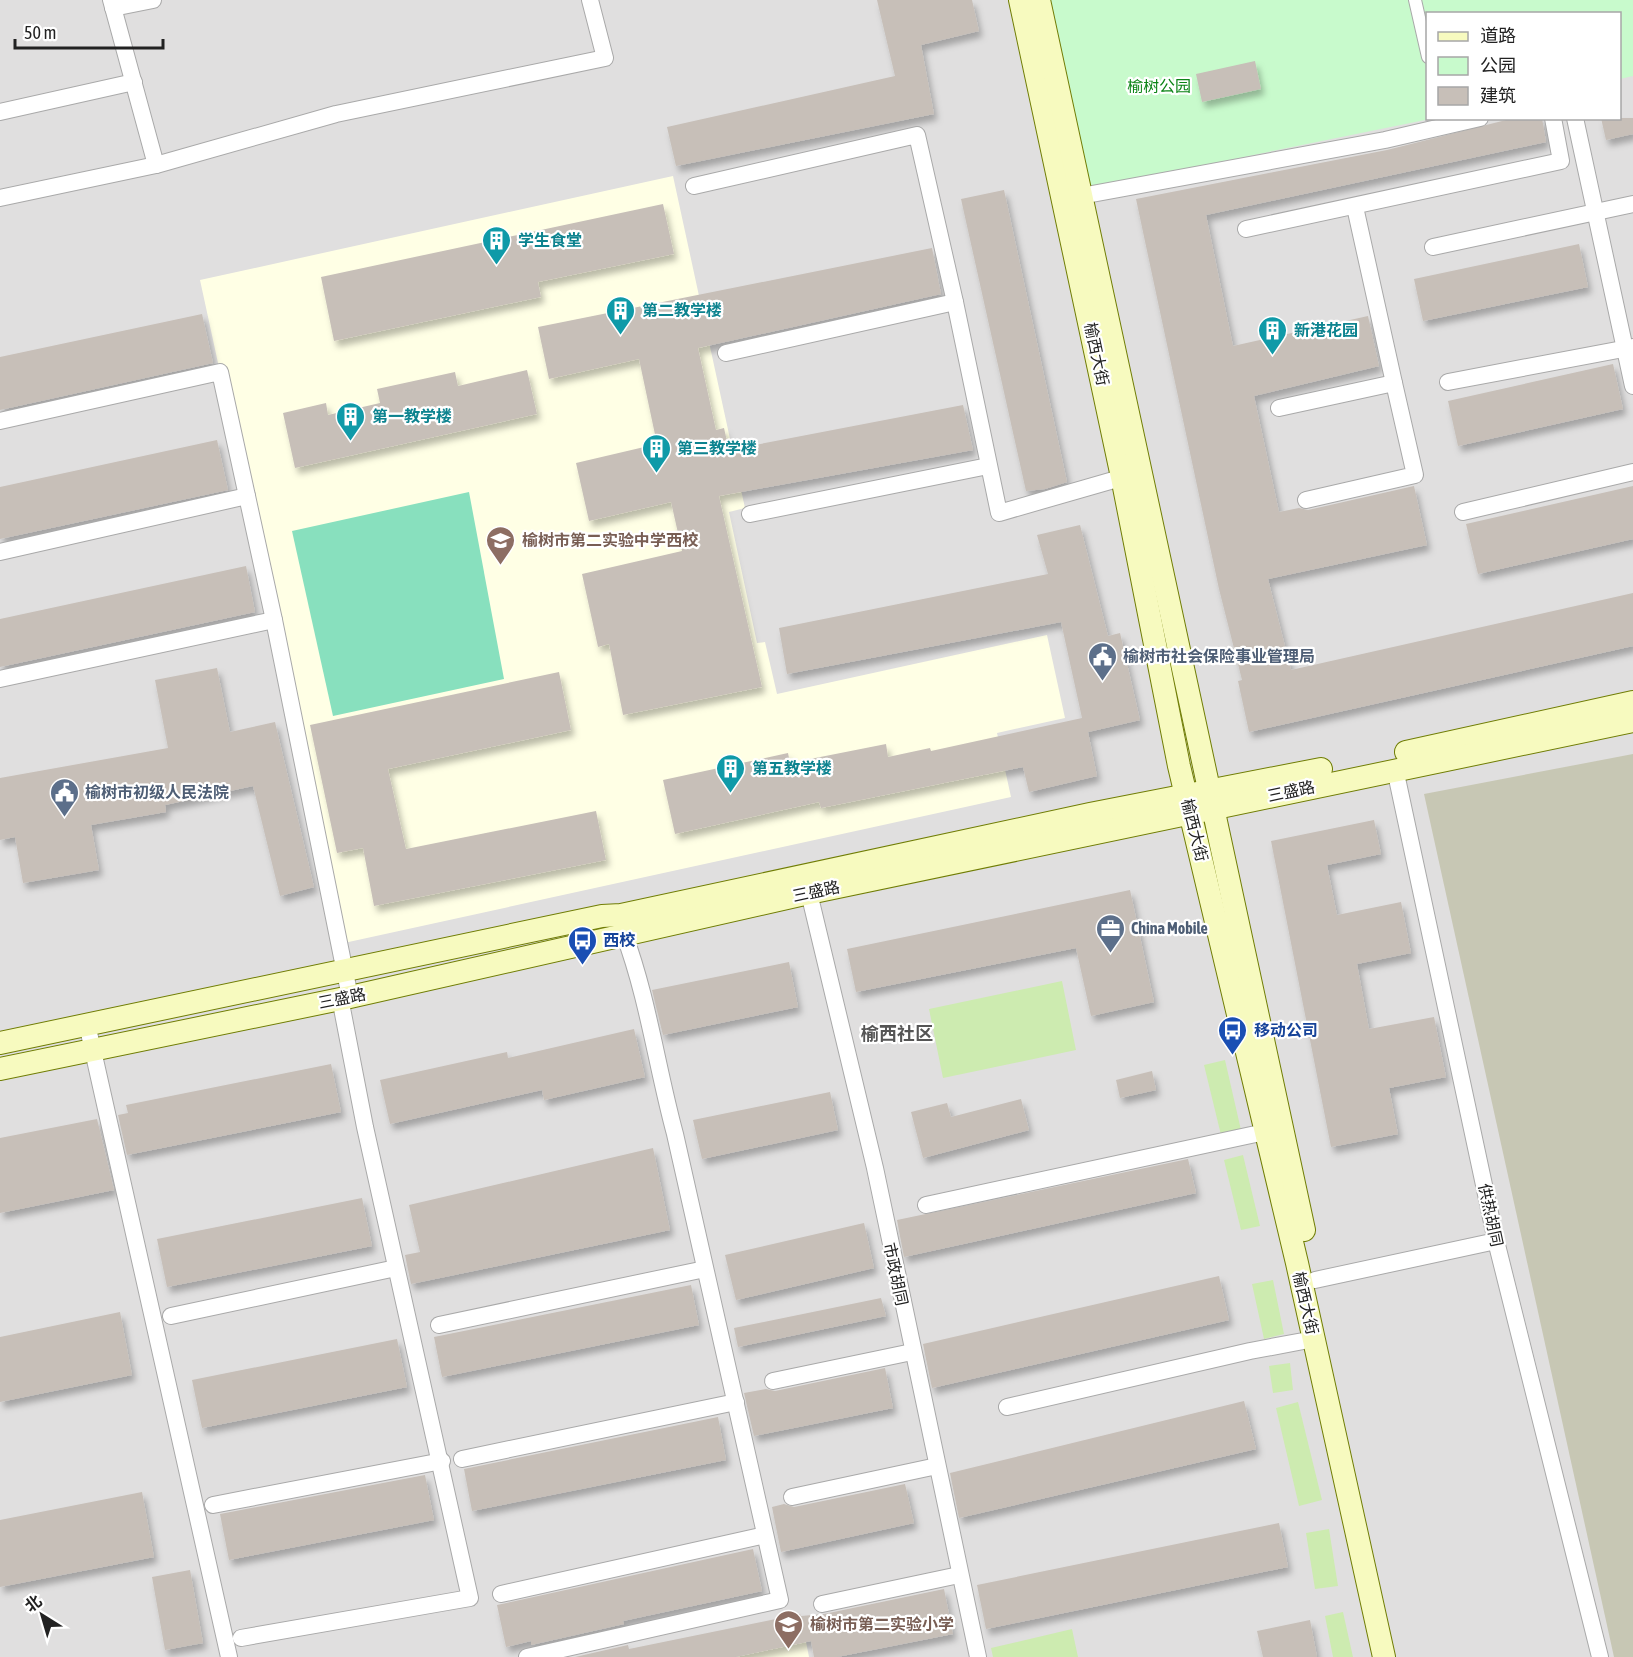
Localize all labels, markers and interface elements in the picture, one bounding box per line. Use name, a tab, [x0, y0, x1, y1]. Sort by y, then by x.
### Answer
scale bar	[15, 12, 164, 50]
legend	[1426, 12, 1621, 120]
text: 50 m	[24, 22, 56, 43]
text: 道路	[1480, 25, 1516, 46]
text: 公园	[1480, 55, 1516, 76]
park label: 榆树公园	[1127, 77, 1191, 95]
text: 建筑	[1480, 85, 1516, 106]
building icon: 学生食堂	[481, 224, 513, 266]
place label: 学生食堂	[518, 231, 582, 249]
building icon: 第二教学楼	[605, 294, 637, 336]
place label: 第二教学楼	[642, 301, 722, 319]
building icon: 新港花园	[1257, 314, 1289, 356]
street label: 榆西大街	[1082, 321, 1112, 387]
place label: 新港花园	[1294, 321, 1358, 339]
building icon: 第一教学楼	[335, 400, 367, 442]
place label: 第一教学楼	[372, 407, 452, 425]
building icon: 第三教学楼	[640, 432, 672, 474]
place label: 第三教学楼	[677, 439, 757, 457]
school or university icon: 榆树市第二实验中学西校	[485, 524, 517, 566]
place label: 榆树市第二实验中学西校	[522, 531, 699, 549]
public building icon: 榆树市社会保险事业管理局	[1086, 640, 1118, 682]
place label: 榆树市社会保险事业管理局	[1123, 647, 1315, 665]
building icon: 第五教学楼	[715, 752, 747, 794]
place label: 第五教学楼	[752, 759, 832, 777]
public building icon: 榆树市初级人民法院	[48, 776, 80, 818]
street label: 三盛路	[1266, 777, 1316, 805]
place label: 榆树市初级人民法院	[85, 783, 229, 801]
street label: 榆西大街	[1179, 797, 1211, 863]
street label: 三盛路	[791, 877, 841, 905]
office icon: China Mobile	[1094, 912, 1126, 954]
place label: China Mobile	[1131, 919, 1208, 937]
bus stop icon: 西校	[566, 924, 598, 966]
place label: 西校	[603, 931, 636, 949]
street label: 三盛路	[317, 985, 367, 1011]
bus stop icon: 移动公司	[1217, 1014, 1249, 1056]
place label: 移动公司	[1254, 1021, 1318, 1039]
district label: 榆西社区	[861, 1023, 933, 1044]
street label: 供热胡同	[1476, 1182, 1506, 1248]
street label: 市政胡同	[881, 1241, 911, 1307]
street label: 榆西大街	[1290, 1270, 1322, 1336]
north arrow	[12, 1585, 72, 1645]
text: 北	[21, 1591, 45, 1615]
school or university icon: 榆树市第二实验小学	[773, 1608, 805, 1650]
place label: 榆树市第二实验小学	[810, 1615, 954, 1633]

